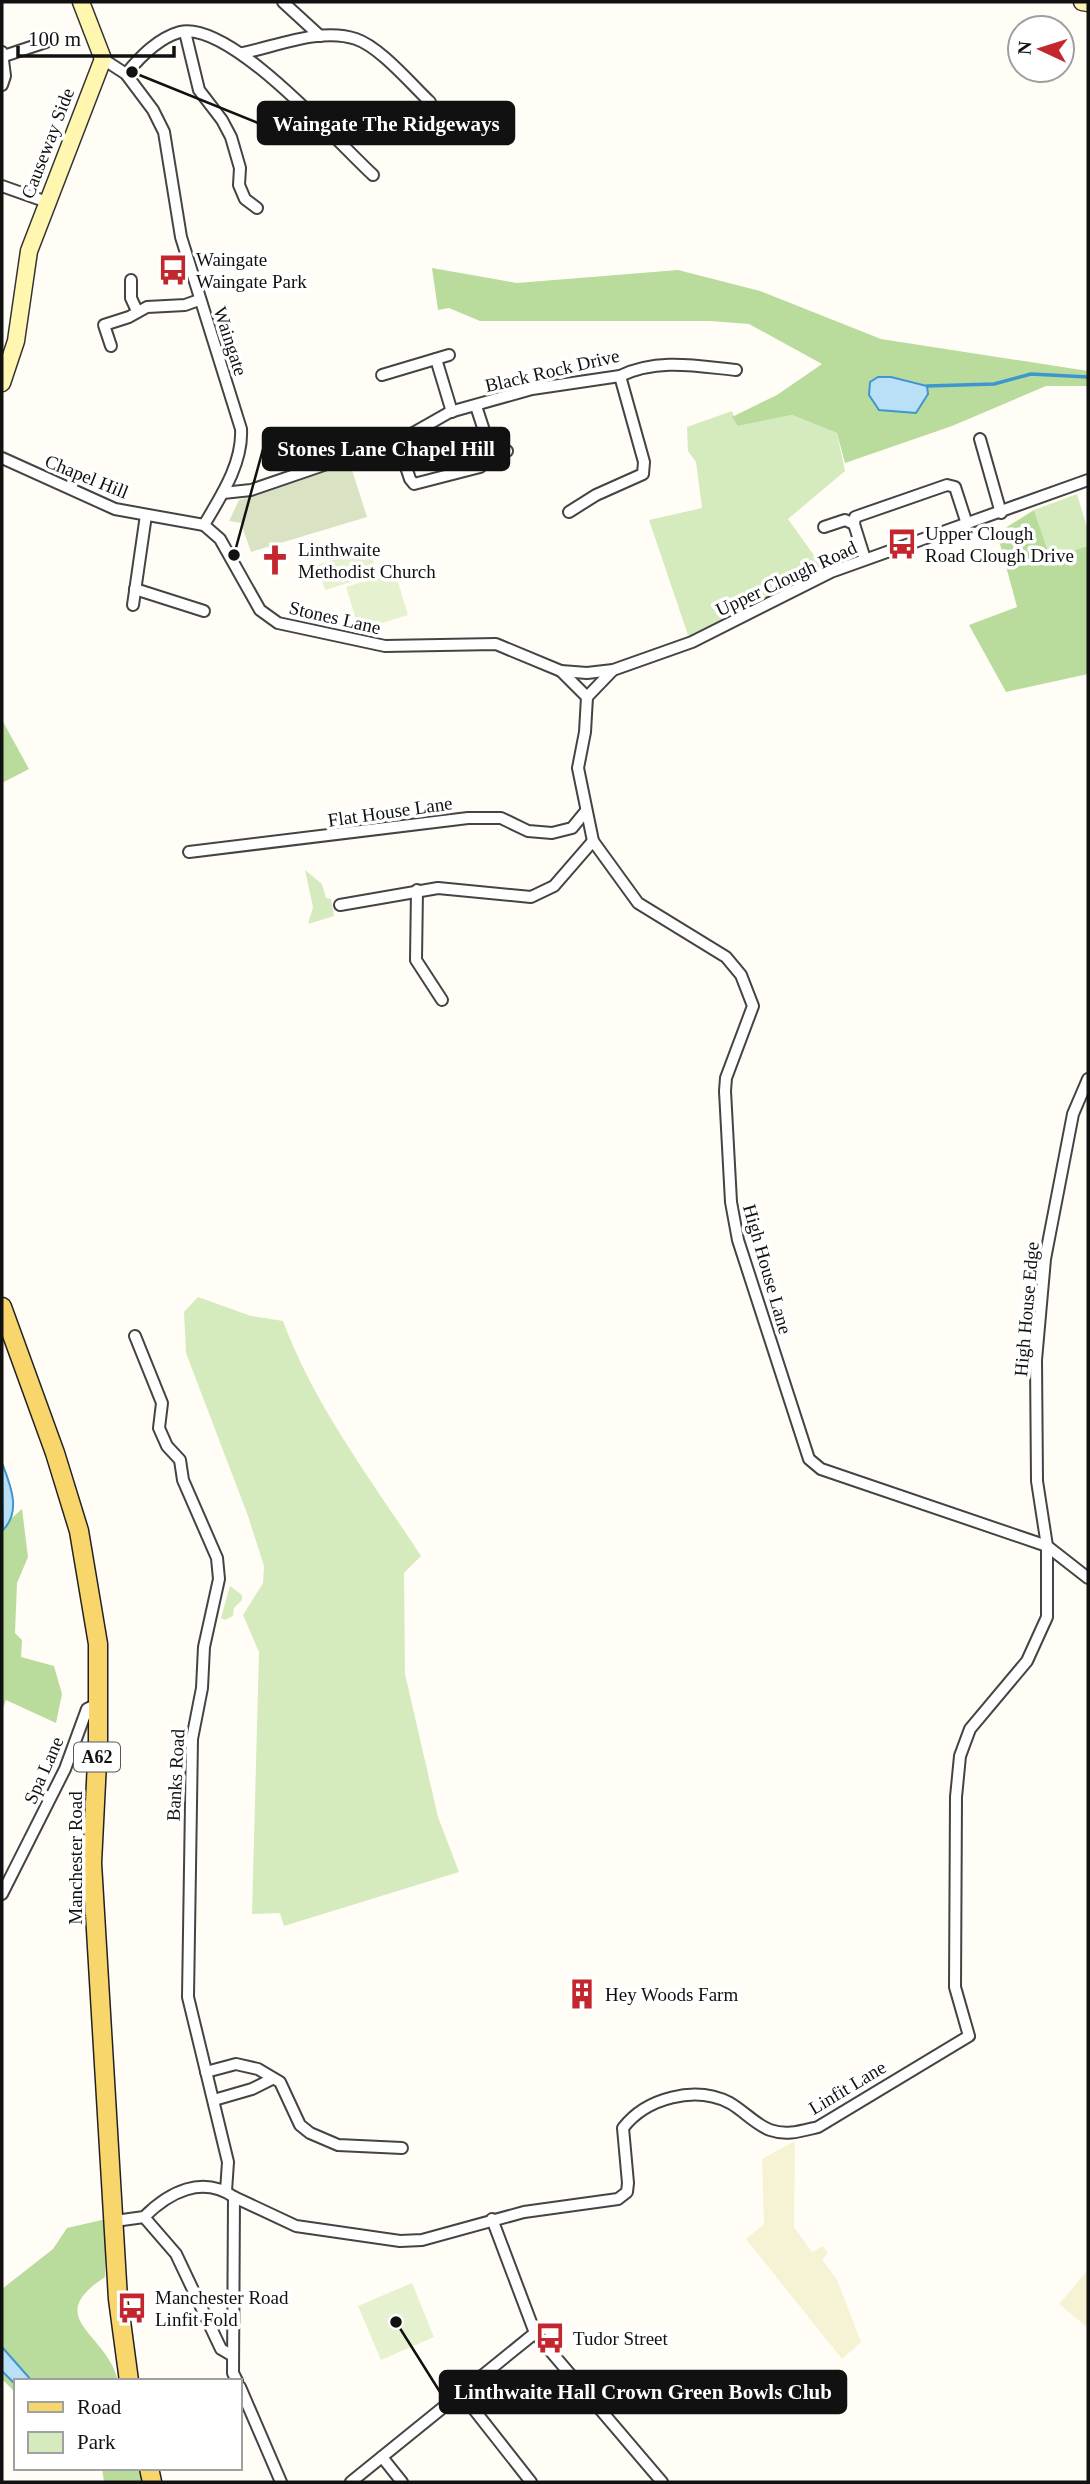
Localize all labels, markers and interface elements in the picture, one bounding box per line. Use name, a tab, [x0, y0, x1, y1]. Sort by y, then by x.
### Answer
scale bar	[18, 14, 173, 58]
north arrow	[1006, 14, 1076, 84]
text: 100 m	[28, 27, 81, 51]
text: N	[1014, 40, 1036, 55]
street label: Causeway Side	[17, 85, 78, 201]
callout: Waingate The Ridgeways	[258, 102, 514, 144]
text: Waingate The Ridgeways	[272, 112, 500, 136]
place label: Waingate Waingate Park	[196, 249, 307, 292]
bus stop icon: Waingate Waingate Park	[156, 253, 190, 287]
street label: Waingate	[210, 304, 252, 378]
street label: Black Rock Drive	[483, 345, 621, 396]
callout: Stones Lane Chapel Hill	[263, 428, 509, 470]
text: Stones Lane Chapel Hill	[277, 437, 495, 461]
street label: Chapel Hill	[42, 450, 132, 503]
place label: Upper Clough Road Clough Drive	[925, 523, 1074, 566]
bus stop icon: Upper Clough Road Clough Drive	[885, 527, 919, 561]
street label: Upper Clough Road	[712, 536, 860, 620]
place label: Linthwaite Methodist Church	[298, 539, 436, 582]
church icon: Linthwaite Methodist Church	[258, 543, 292, 577]
street label: Stones Lane	[287, 597, 383, 638]
street label: Flat House Lane	[326, 792, 454, 831]
street label: High House Lane	[739, 1202, 796, 1336]
street label: High House Edge	[1010, 1241, 1043, 1377]
street label: Banks Road	[163, 1728, 188, 1822]
street label: Spa Lane	[19, 1733, 68, 1807]
road number: A62	[74, 1742, 120, 1772]
street label: Manchester Road	[65, 1791, 86, 1925]
building icon: Hey Woods Farm	[565, 1977, 599, 2011]
place label: Hey Woods Farm	[605, 1984, 738, 2005]
street label: Linfit Lane	[805, 2056, 890, 2119]
place label: Manchester Road Linfit Fold	[155, 2287, 289, 2330]
bus stop icon: Manchester Road Linfit Fold	[115, 2291, 149, 2325]
bus stop icon: Tudor Street	[533, 2321, 567, 2355]
place label: Tudor Street	[573, 2328, 669, 2349]
callout: Linthwaite Hall Crown Green Bowls Club	[440, 2371, 846, 2413]
legend	[14, 2379, 242, 2470]
text: Linthwaite Hall Crown Green Bowls Club	[454, 2380, 832, 2404]
text: Road	[77, 2395, 122, 2419]
text: Park	[77, 2430, 116, 2454]

